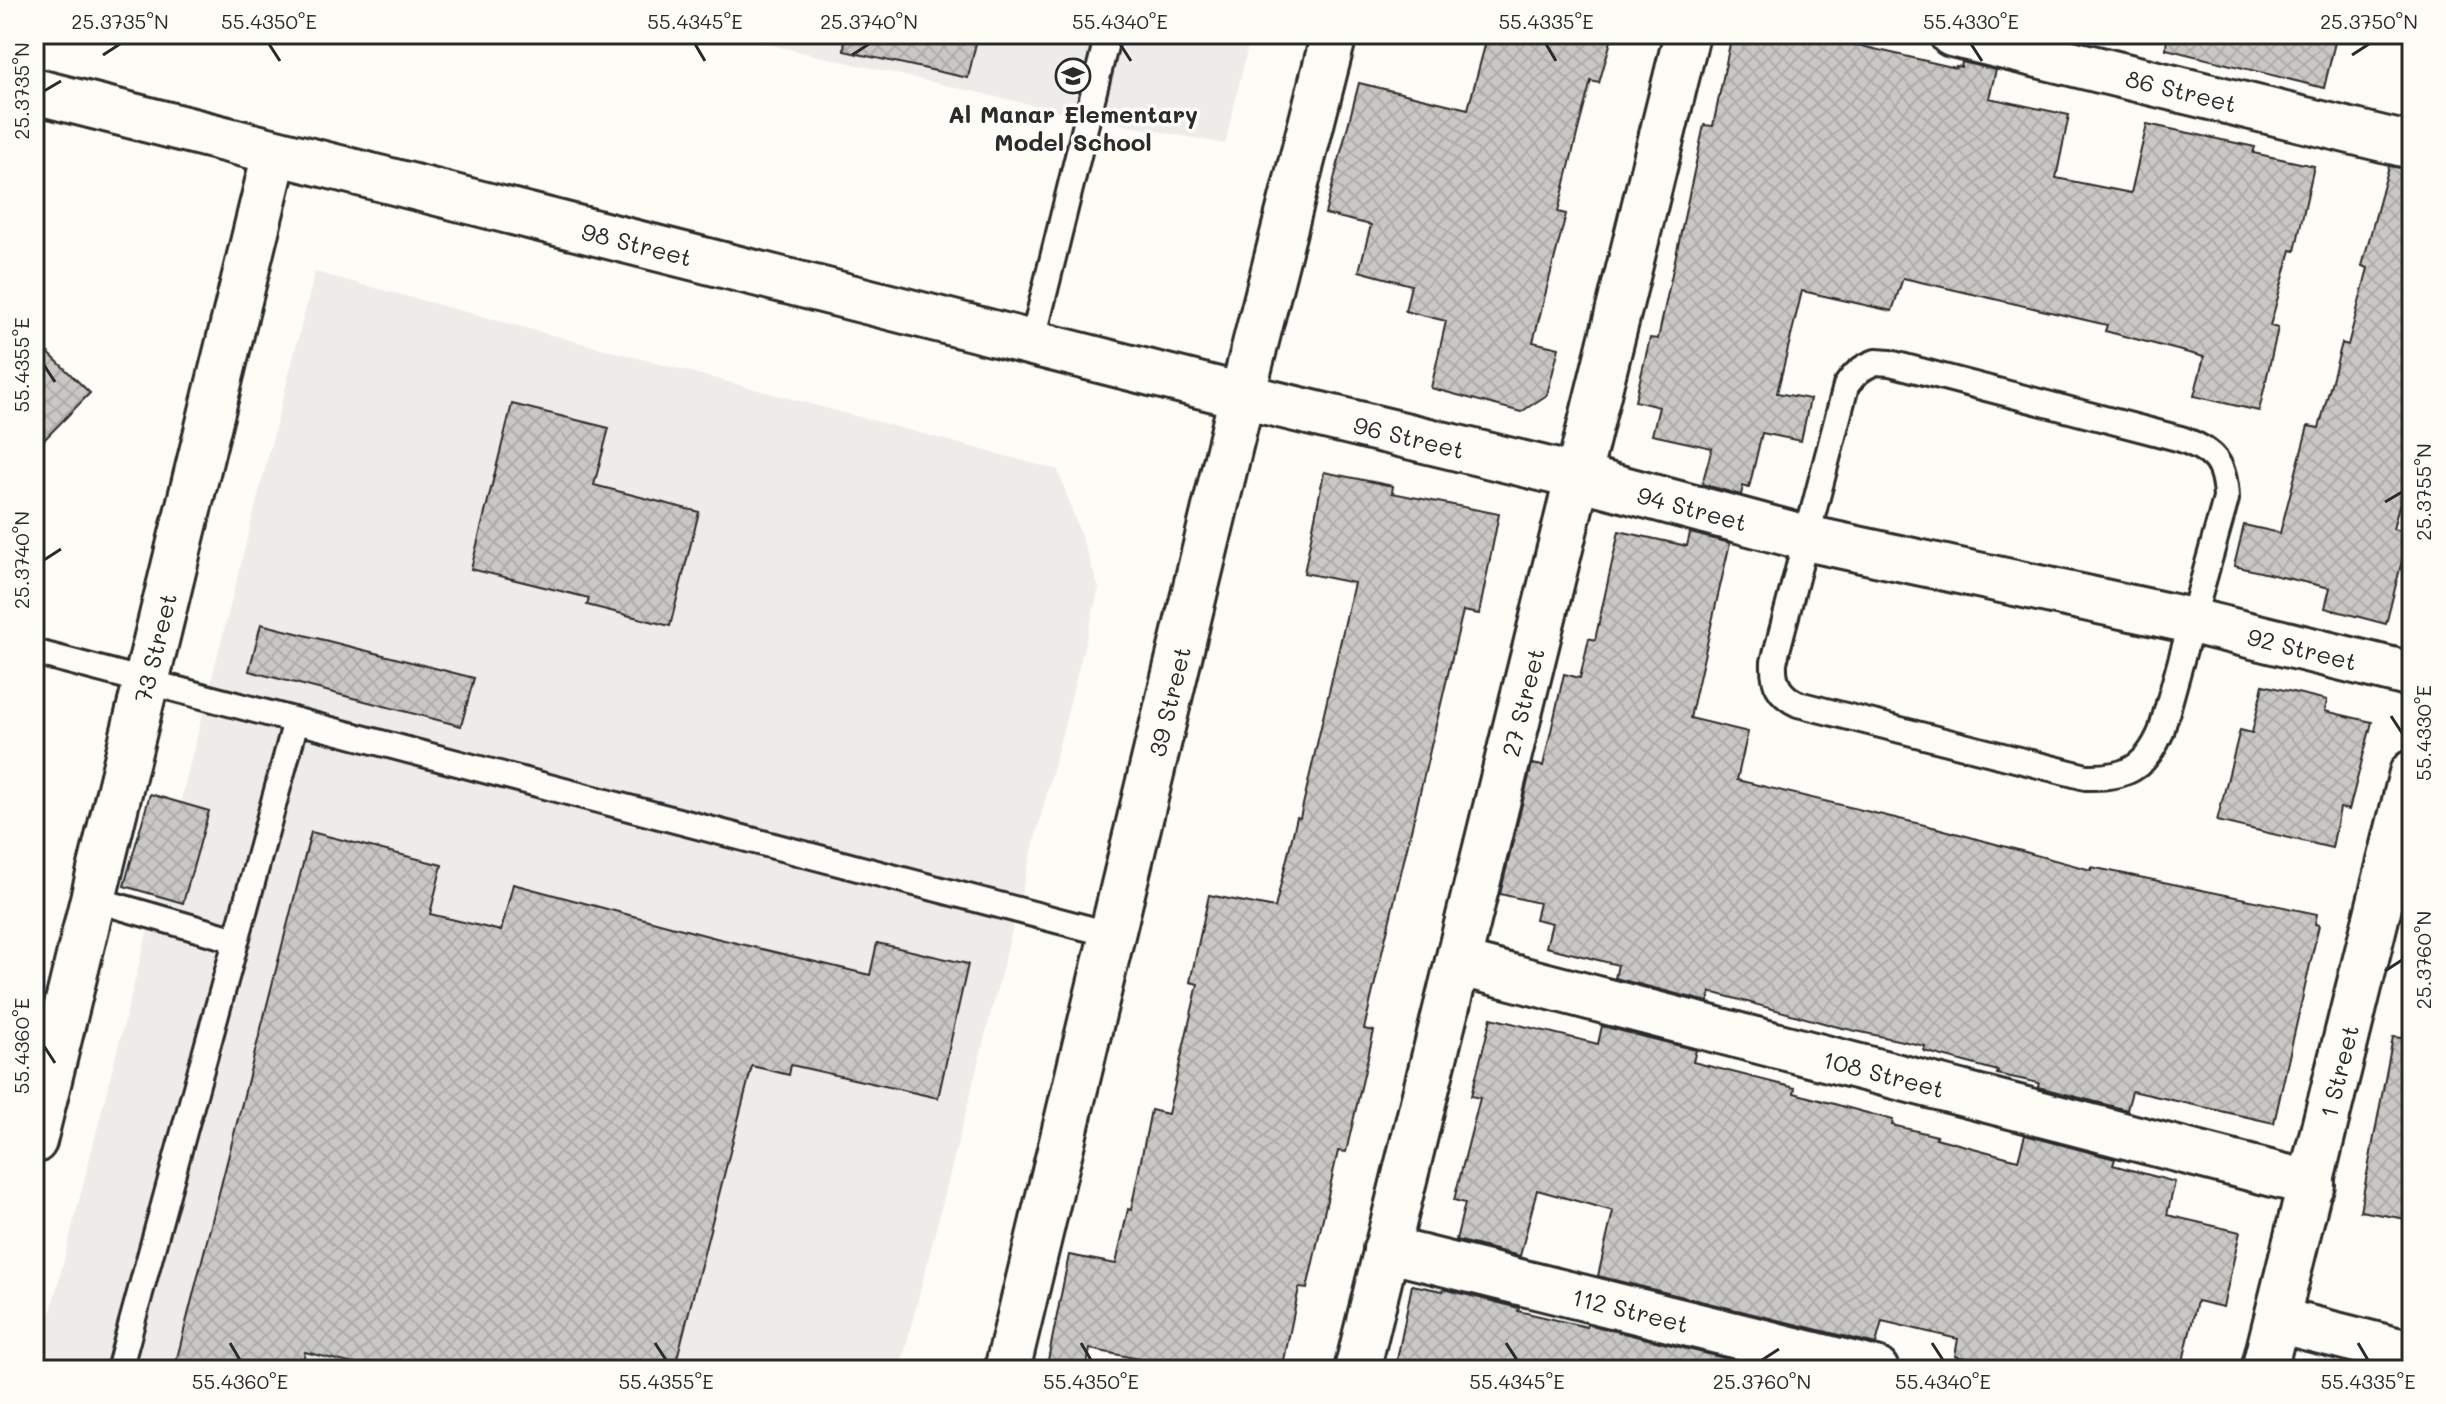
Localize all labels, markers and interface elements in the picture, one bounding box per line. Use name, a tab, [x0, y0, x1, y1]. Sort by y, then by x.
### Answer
text: 25.3735°N	[71, 8, 169, 34]
text: 55.4350°E	[221, 8, 317, 34]
text: 55.4345°E	[647, 8, 743, 34]
text: 25.3740°N	[820, 8, 918, 34]
text: 55.4340°E	[1072, 8, 1168, 34]
text: 55.4335°E	[1498, 8, 1594, 34]
text: 55.4330°E	[1923, 8, 2019, 34]
text: 25.3750°N	[2320, 8, 2418, 34]
text: 25.3735°N	[8, 42, 34, 140]
school or university icon: Al Manar Elementary Model School	[1054, 57, 1092, 95]
street label: 86 Street	[2123, 61, 2240, 118]
place label: Al Manar Elementary Model School	[948, 98, 1198, 157]
street label: 98 Street	[579, 214, 696, 272]
text: 55.4355°E	[8, 317, 34, 413]
street label: 96 Street	[1351, 408, 1468, 465]
text: 25.3755°N	[2410, 443, 2436, 541]
street label: 94 Street	[1634, 478, 1751, 537]
text: 25.3740°N	[8, 511, 34, 609]
street label: 73 Street	[126, 590, 183, 705]
street label: 92 Street	[2244, 620, 2360, 676]
street label: 39 Street	[1140, 643, 1197, 759]
street label: 27 Street	[1494, 645, 1550, 760]
text: 55.4330°E	[2410, 685, 2436, 781]
text: 25.3760°N	[2410, 911, 2436, 1009]
text: 55.4360°E	[8, 998, 34, 1094]
street label: 1 Street	[2312, 1021, 2365, 1121]
street label: 108 Street	[1820, 1043, 1948, 1104]
street label: 112 Street	[1569, 1280, 1692, 1339]
text: 55.4360°E	[192, 1368, 288, 1394]
text: 55.4355°E	[618, 1368, 714, 1394]
text: 55.4350°E	[1043, 1368, 1139, 1394]
text: 55.4345°E	[1469, 1368, 1565, 1394]
text: 25.3760°N	[1713, 1368, 1811, 1394]
text: 55.4340°E	[1895, 1368, 1991, 1394]
text: 55.4335°E	[2320, 1368, 2416, 1394]

